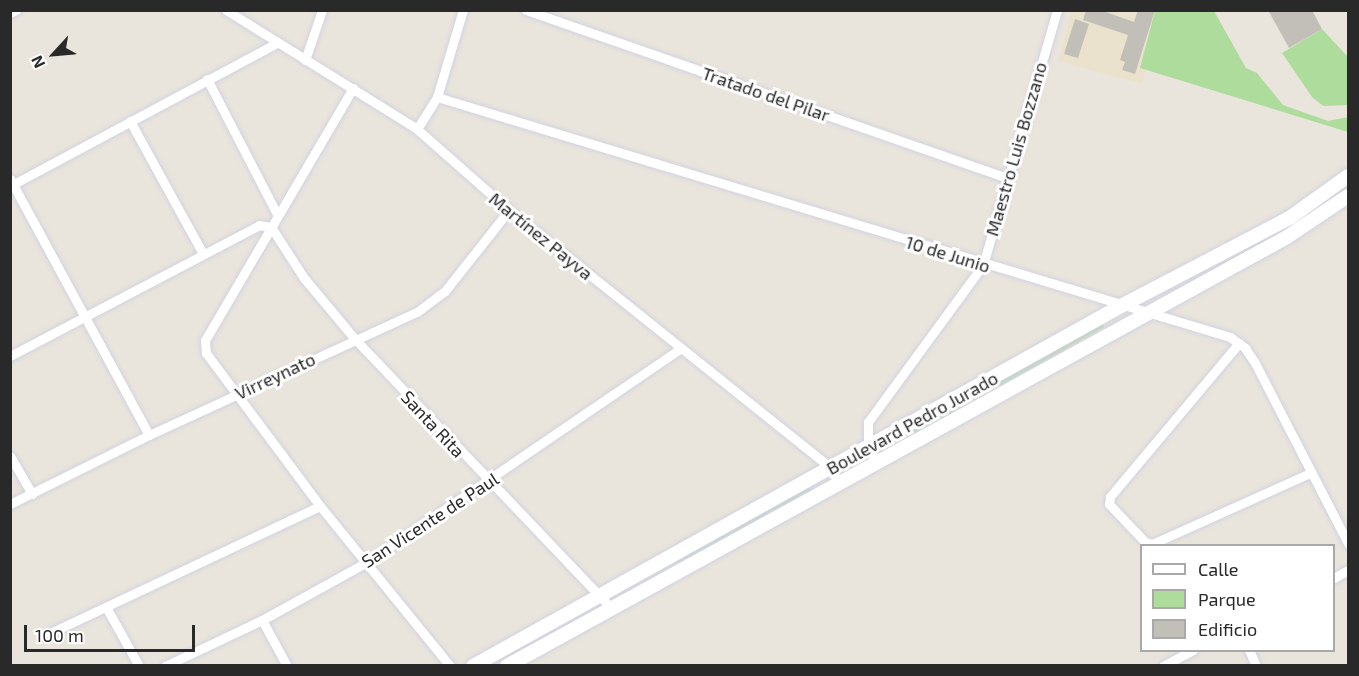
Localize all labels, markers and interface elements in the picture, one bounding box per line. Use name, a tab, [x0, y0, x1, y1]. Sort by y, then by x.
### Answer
north arrow	[24, 24, 84, 84]
text: N	[26, 53, 48, 71]
street label: Maestro Luis Bozzano	[981, 60, 1051, 238]
street label: Tratado del Pilar	[699, 62, 833, 126]
street label: Martínez Payva	[485, 188, 597, 284]
street label: 10 de Junio	[903, 231, 993, 277]
street label: Virreynato	[231, 348, 319, 404]
street label: Boulevard Pedro Jurado	[822, 367, 1002, 479]
street label: Santa Rita	[397, 386, 469, 462]
street label: San Vicente de Paul	[357, 468, 503, 572]
legend	[1140, 544, 1335, 652]
text: Calle	[1198, 558, 1239, 580]
text: Parque	[1198, 588, 1256, 610]
scale bar	[27, 613, 198, 651]
text: Edificio	[1198, 618, 1257, 640]
text: 100 m	[35, 624, 84, 646]

